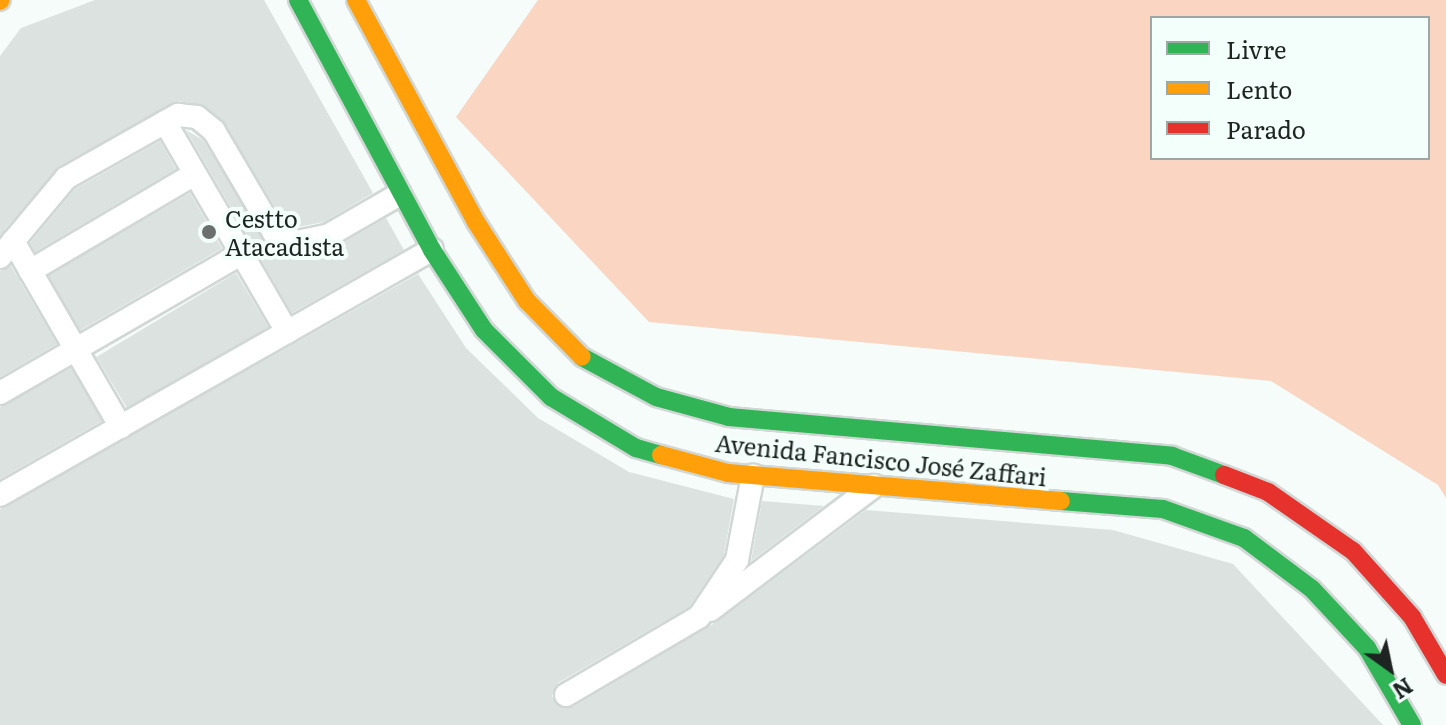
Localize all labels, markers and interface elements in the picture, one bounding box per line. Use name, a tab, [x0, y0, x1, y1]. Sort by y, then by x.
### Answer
legend	[1150, 16, 1430, 160]
text: Livre	[1226, 31, 1286, 66]
text: Lento	[1226, 71, 1292, 106]
text: Parado	[1226, 111, 1306, 146]
place label: Cestto Atacadista	[225, 204, 344, 260]
marker: Cestto Atacadista	[200, 223, 218, 241]
street label: Avenida Fancisco José Zaffari	[714, 427, 1048, 491]
north arrow	[1350, 629, 1430, 709]
text: N	[1387, 671, 1420, 708]

